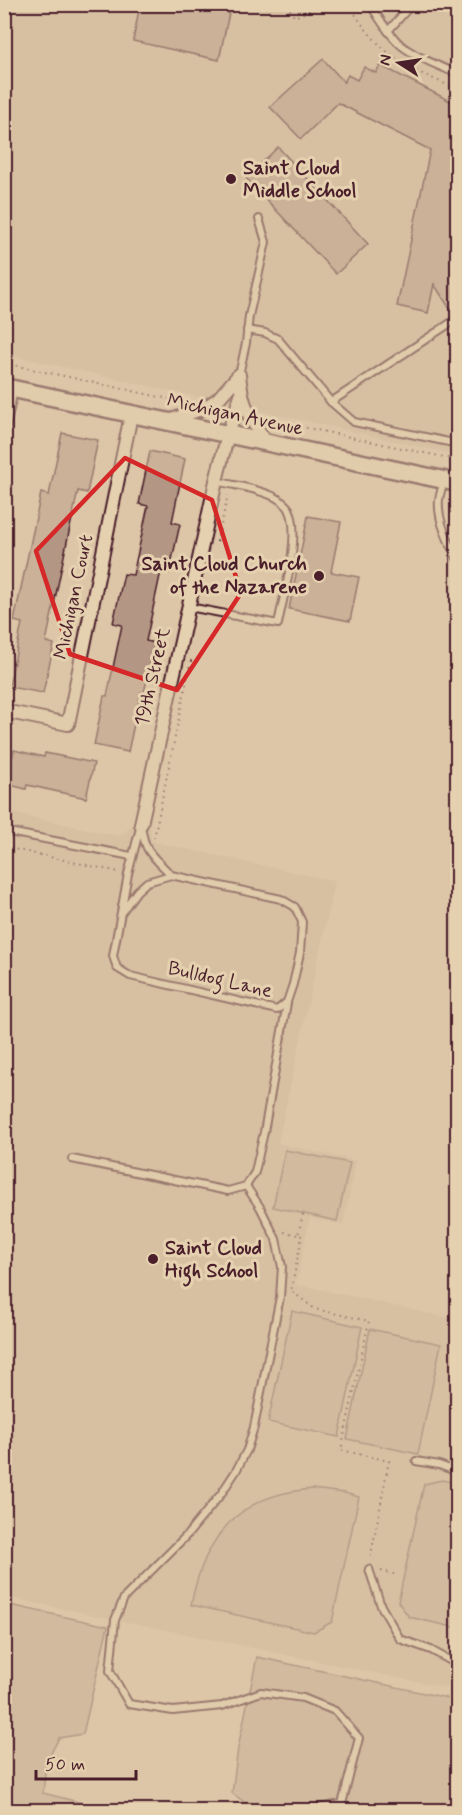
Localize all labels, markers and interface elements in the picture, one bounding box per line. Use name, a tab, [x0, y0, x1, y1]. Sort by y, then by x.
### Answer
north arrow	[369, 33, 429, 93]
text: N	[374, 53, 397, 68]
place label: Saint Cloud Middle School	[243, 155, 356, 205]
marker: Saint Cloud Middle School	[224, 172, 238, 186]
street label: Michigan Avenue	[164, 387, 306, 443]
street label: Michigan Court	[48, 532, 100, 662]
place label: Saint Cloud Church of the Nazarene	[141, 551, 307, 601]
marker: Saint Cloud Church of the Nazarene	[312, 569, 326, 583]
street label: 19th Street	[129, 625, 177, 729]
street label: Bulldog Lane	[165, 955, 275, 1007]
place label: Saint Cloud High School	[165, 1235, 262, 1287]
marker: Saint Cloud High School	[146, 1252, 160, 1266]
scale bar	[36, 1743, 136, 1781]
text: 50 m	[45, 1753, 85, 1777]

